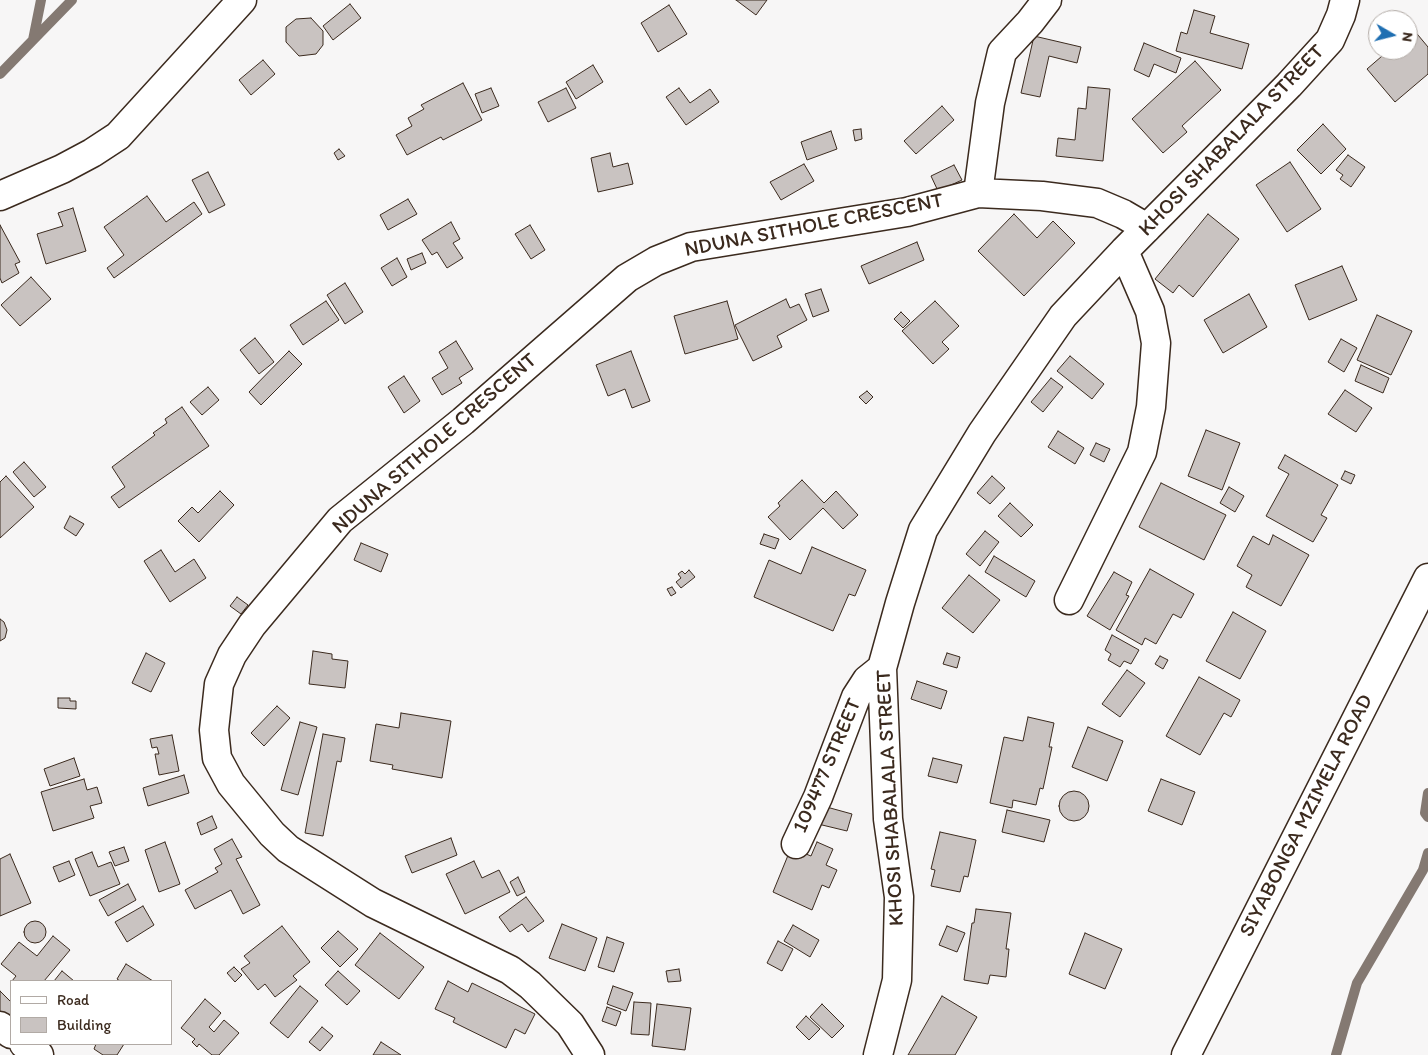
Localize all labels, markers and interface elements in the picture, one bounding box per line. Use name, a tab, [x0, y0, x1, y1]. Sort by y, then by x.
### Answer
north arrow	[1368, 10, 1418, 60]
text: N	[1398, 31, 1416, 43]
street label: KHOSI SHABALALA STREET	[1134, 40, 1330, 242]
street label: NDUNA SITHOLE CRESCENT	[683, 189, 945, 263]
street label: NDUNA SITHOLE CRESCENT	[328, 348, 542, 540]
street label: KHOSI SHABALALA STREET	[872, 669, 910, 927]
street label: SIYABONGA MZIMELA ROAD	[1235, 691, 1379, 941]
street label: 109477 STREET	[788, 695, 868, 837]
legend	[10, 980, 172, 1045]
text: Road	[57, 991, 89, 1009]
text: Building	[57, 1016, 111, 1034]

